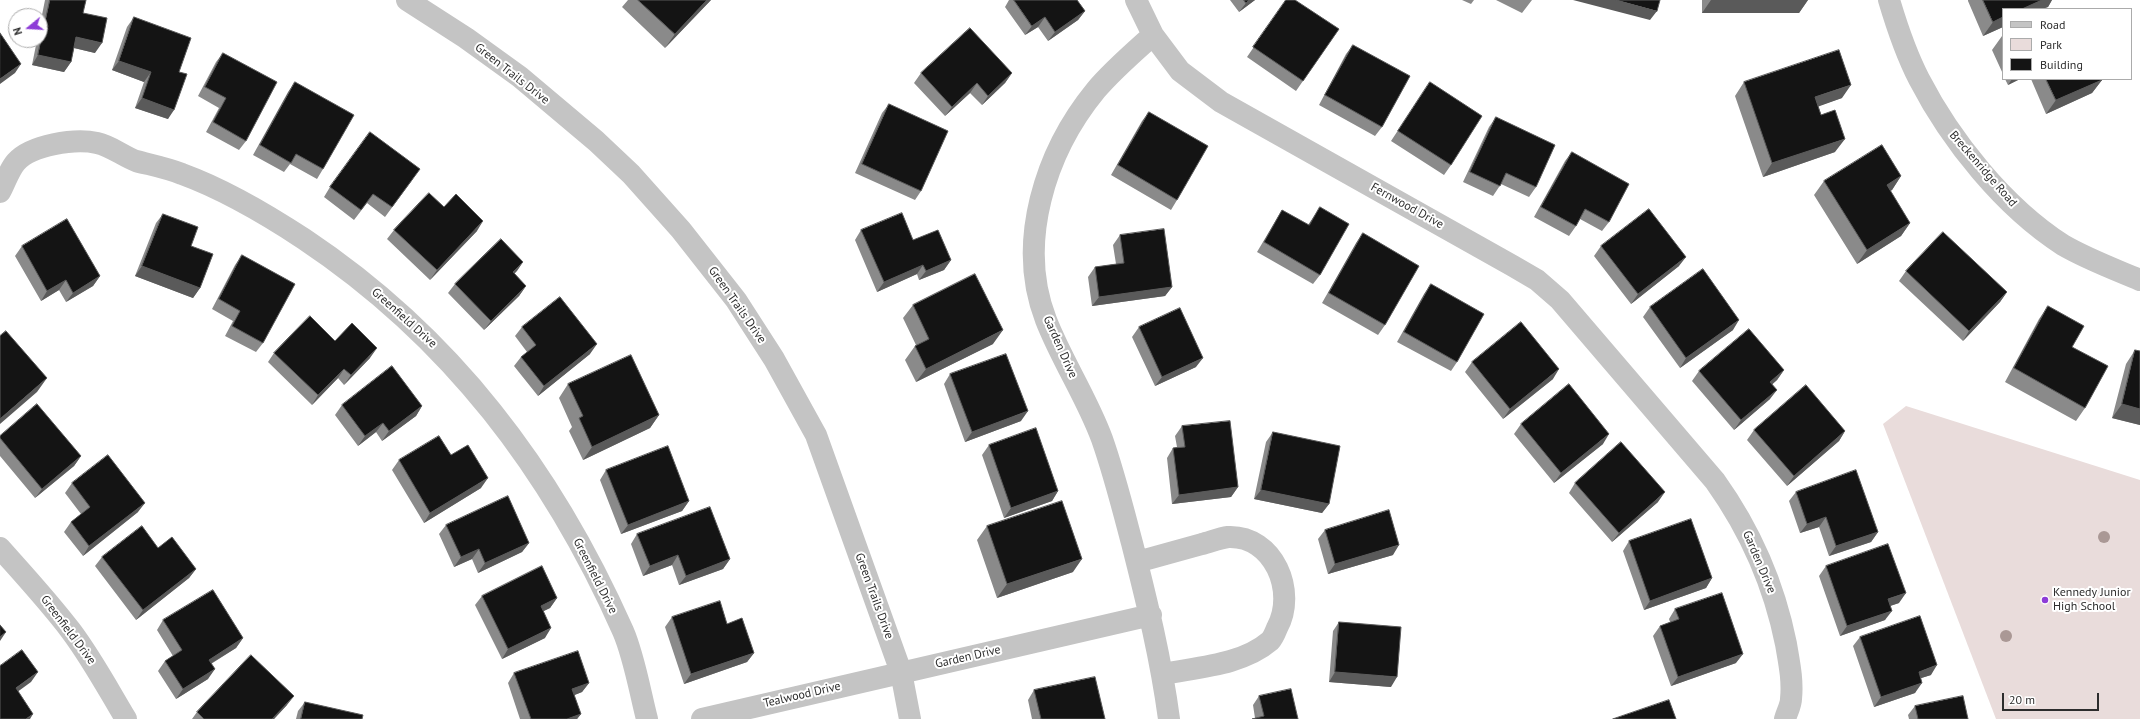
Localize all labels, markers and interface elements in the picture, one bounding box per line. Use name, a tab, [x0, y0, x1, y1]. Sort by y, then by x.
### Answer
north arrow	[8, 8, 48, 48]
legend	[2002, 8, 2132, 80]
text: Road	[2040, 17, 2065, 32]
text: N	[10, 26, 25, 37]
text: Park	[2040, 37, 2062, 52]
street label: Green Trails Drive	[472, 40, 552, 108]
text: Building	[2040, 57, 2083, 72]
street label: Breckenridge Road	[1946, 128, 2020, 210]
street label: Fernwood Drive	[1368, 180, 1446, 232]
street label: Green Trails Drive	[705, 264, 769, 346]
street label: Greenfield Drive	[368, 285, 440, 351]
street label: Garden Drive	[1040, 314, 1080, 380]
street label: Garden Drive	[1739, 529, 1779, 595]
street label: Greenfield Drive	[570, 536, 620, 616]
street label: Green Trails Drive	[852, 551, 896, 641]
place label: Kennedy Junior High School	[2053, 586, 2131, 614]
street label: Greenfield Drive	[37, 593, 99, 667]
marker: Kennedy Junior High School	[2040, 595, 2050, 605]
street label: Garden Drive	[934, 642, 1002, 672]
street label: Tealwood Drive	[762, 679, 842, 711]
scale bar	[2004, 685, 2101, 711]
text: 20 m	[2009, 692, 2035, 707]

